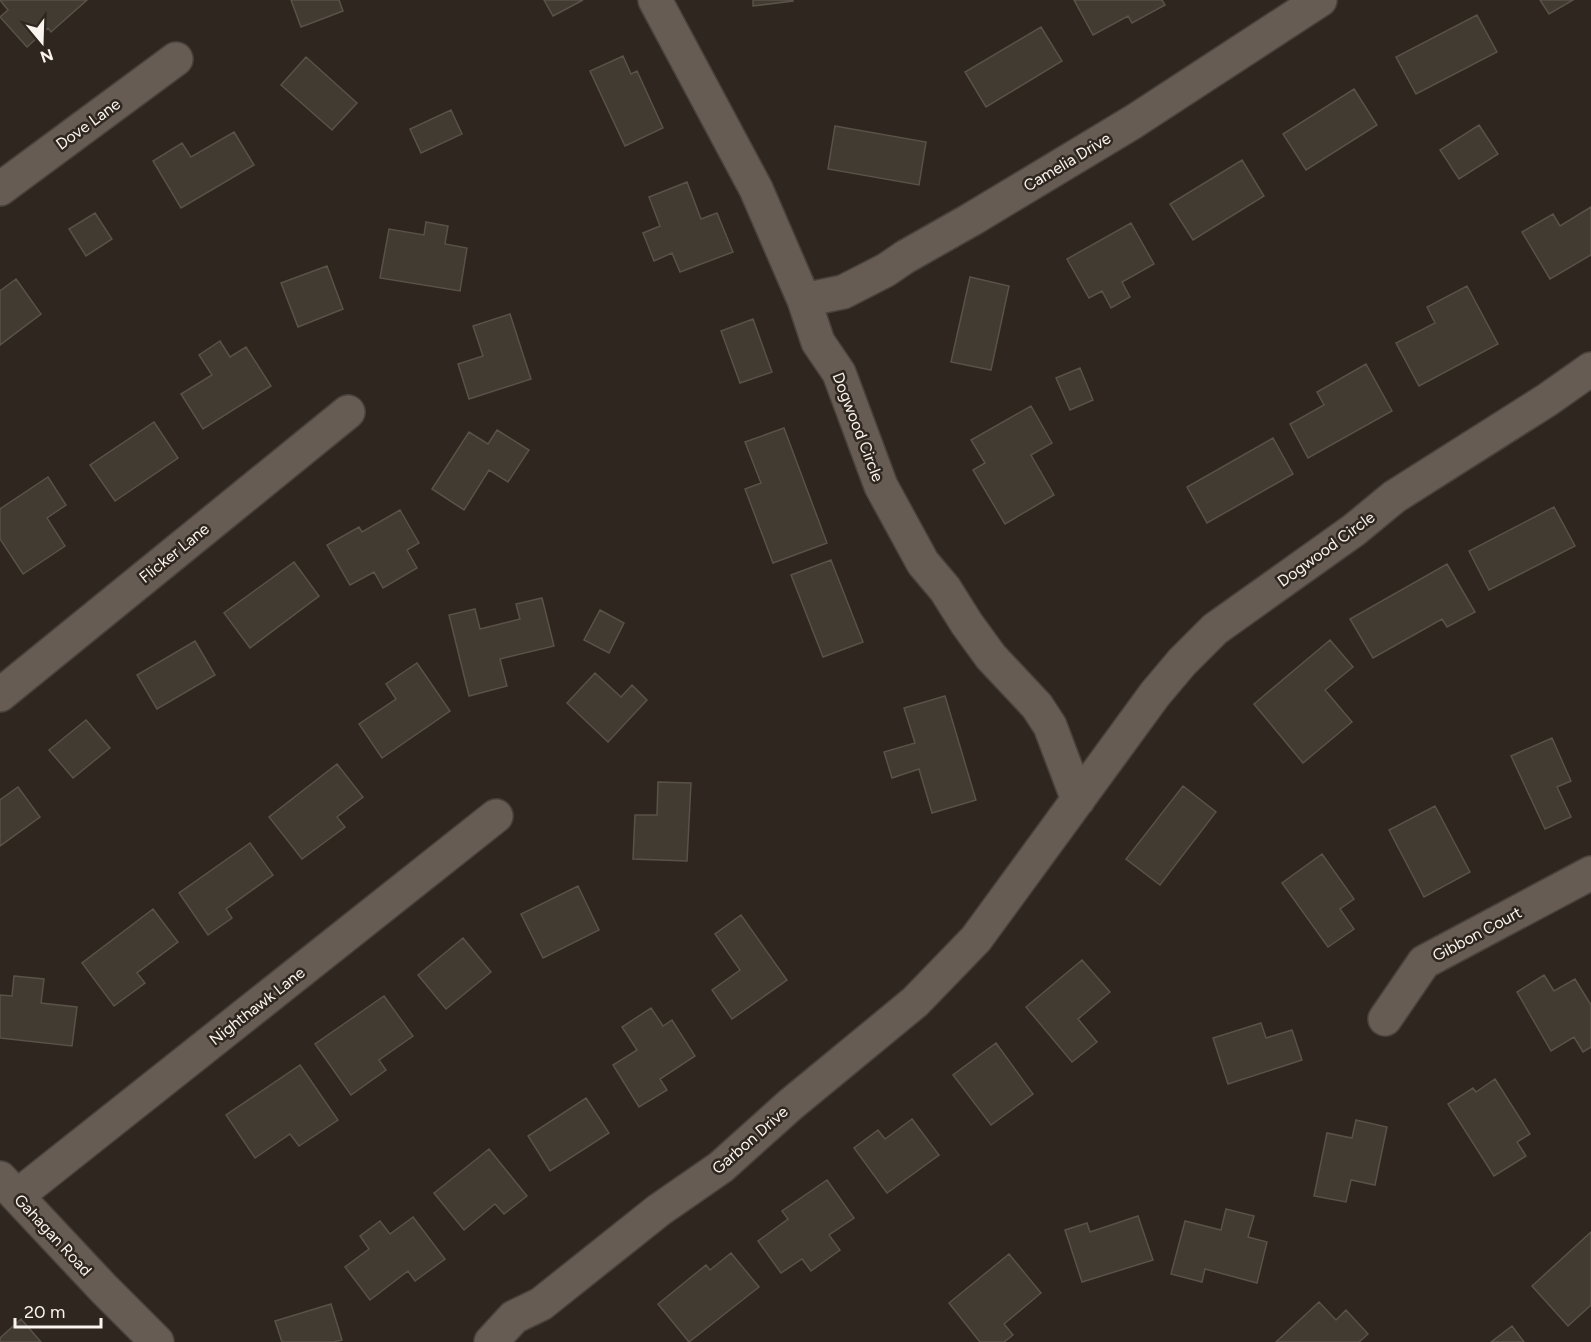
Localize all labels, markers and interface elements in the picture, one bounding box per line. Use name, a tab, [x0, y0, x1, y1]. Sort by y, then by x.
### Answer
north arrow	[12, 12, 72, 72]
text: N	[38, 45, 56, 67]
street label: Dove Lane	[52, 94, 124, 154]
street label: Camelia Drive	[1020, 128, 1114, 195]
street label: Dogwood Circle	[828, 370, 888, 485]
street label: Dogwood Circle	[1274, 507, 1379, 591]
street label: Flicker Lane	[135, 519, 213, 587]
street label: Gibbon Court	[1429, 903, 1525, 965]
street label: Nighthawk Lane	[206, 963, 309, 1049]
street label: Garbon Drive	[708, 1102, 792, 1178]
street label: Gahagan Road	[10, 1190, 96, 1280]
scale bar	[15, 1291, 100, 1329]
text: 20 m	[24, 1301, 65, 1323]

